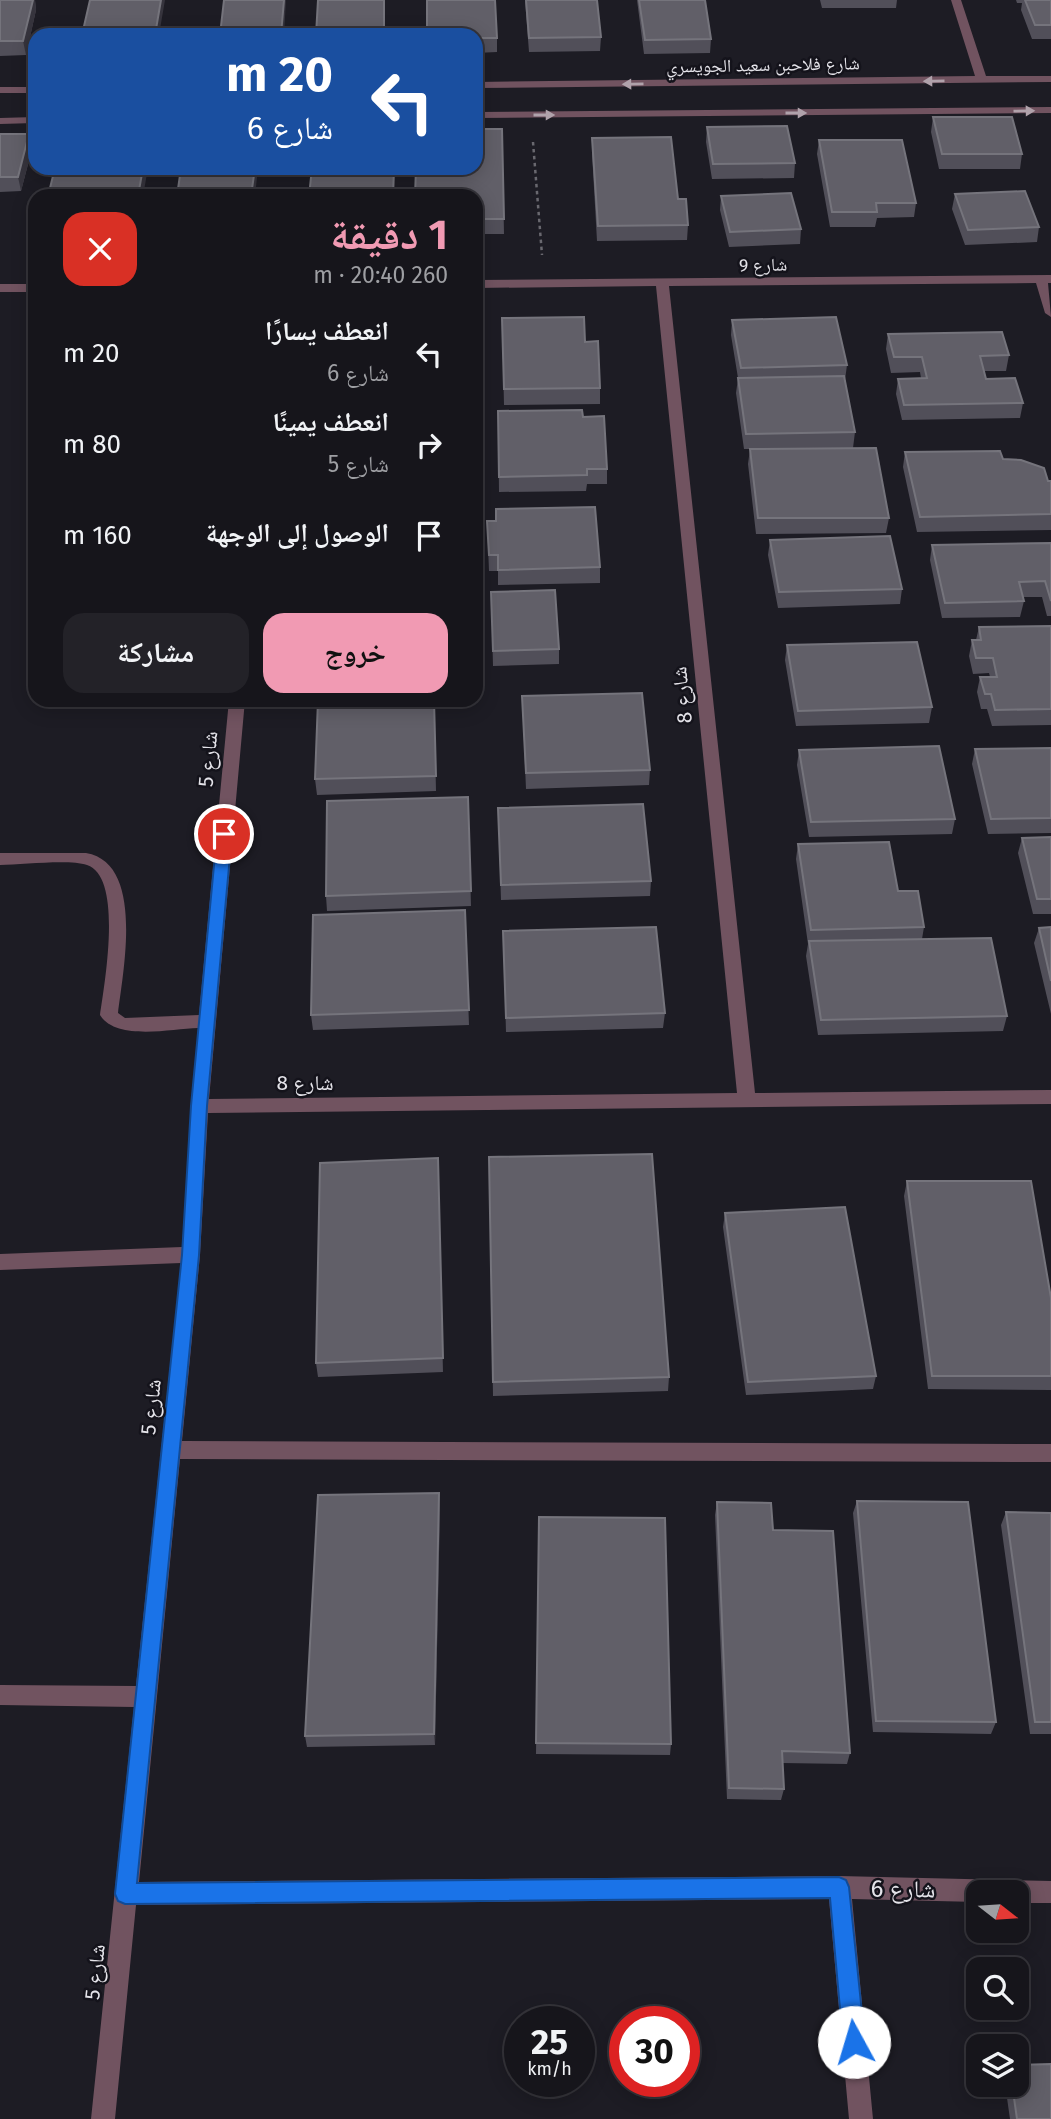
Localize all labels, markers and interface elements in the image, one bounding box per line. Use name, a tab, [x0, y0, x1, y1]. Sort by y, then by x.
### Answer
text: 20 m	[226, 45, 333, 104]
street label: شارع فلاحبن سعيد الجويسري	[666, 52, 860, 81]
icon: left	[357, 56, 448, 147]
one-way arrow	[923, 75, 945, 86]
one-way arrow	[622, 78, 644, 90]
one-way arrow	[1013, 105, 1035, 117]
one-way arrow	[785, 107, 807, 119]
text: شارع 6	[247, 109, 333, 147]
one-way arrow	[533, 109, 555, 120]
text: 1 دقيقة	[330, 210, 448, 260]
button: close	[63, 212, 137, 286]
street label: شارع 9	[739, 254, 787, 276]
text: 260 m · 20:40	[313, 261, 448, 289]
text: انعطف يسارًا	[265, 316, 389, 347]
icon: left	[410, 335, 448, 373]
text: 20 m	[63, 338, 120, 369]
text: شارع 6	[327, 359, 389, 387]
text: انعطف يمينًا	[273, 407, 389, 438]
icon: right	[410, 426, 448, 464]
text: 80 m	[63, 429, 121, 460]
text: شارع 5	[328, 450, 389, 478]
icon: arrive	[410, 517, 448, 555]
text: الوصول إلى الوجهة	[206, 518, 389, 549]
text: 160 m	[63, 520, 132, 551]
button: مشاركة	[63, 613, 249, 693]
button: خروج	[263, 613, 448, 693]
street label: شارع 8	[666, 665, 698, 725]
street label: شارع 5	[193, 730, 223, 788]
pin	[194, 804, 254, 864]
icon: arrive	[205, 815, 243, 853]
street label: شارع 8	[276, 1070, 334, 1096]
street label: شارع 5	[135, 1378, 167, 1436]
street label: شارع 6	[870, 1874, 936, 1905]
north arrow	[966, 1880, 1029, 1942]
map controls	[966, 1880, 1029, 2097]
street label: شارع 5	[79, 1943, 111, 2001]
button: search	[966, 1957, 1029, 2020]
position arrow	[817, 2005, 891, 2079]
speed limit sign: 30	[609, 2006, 700, 2097]
text: 25	[531, 2021, 568, 2063]
button: layers	[966, 2034, 1029, 2097]
text: km/h	[527, 2058, 572, 2080]

